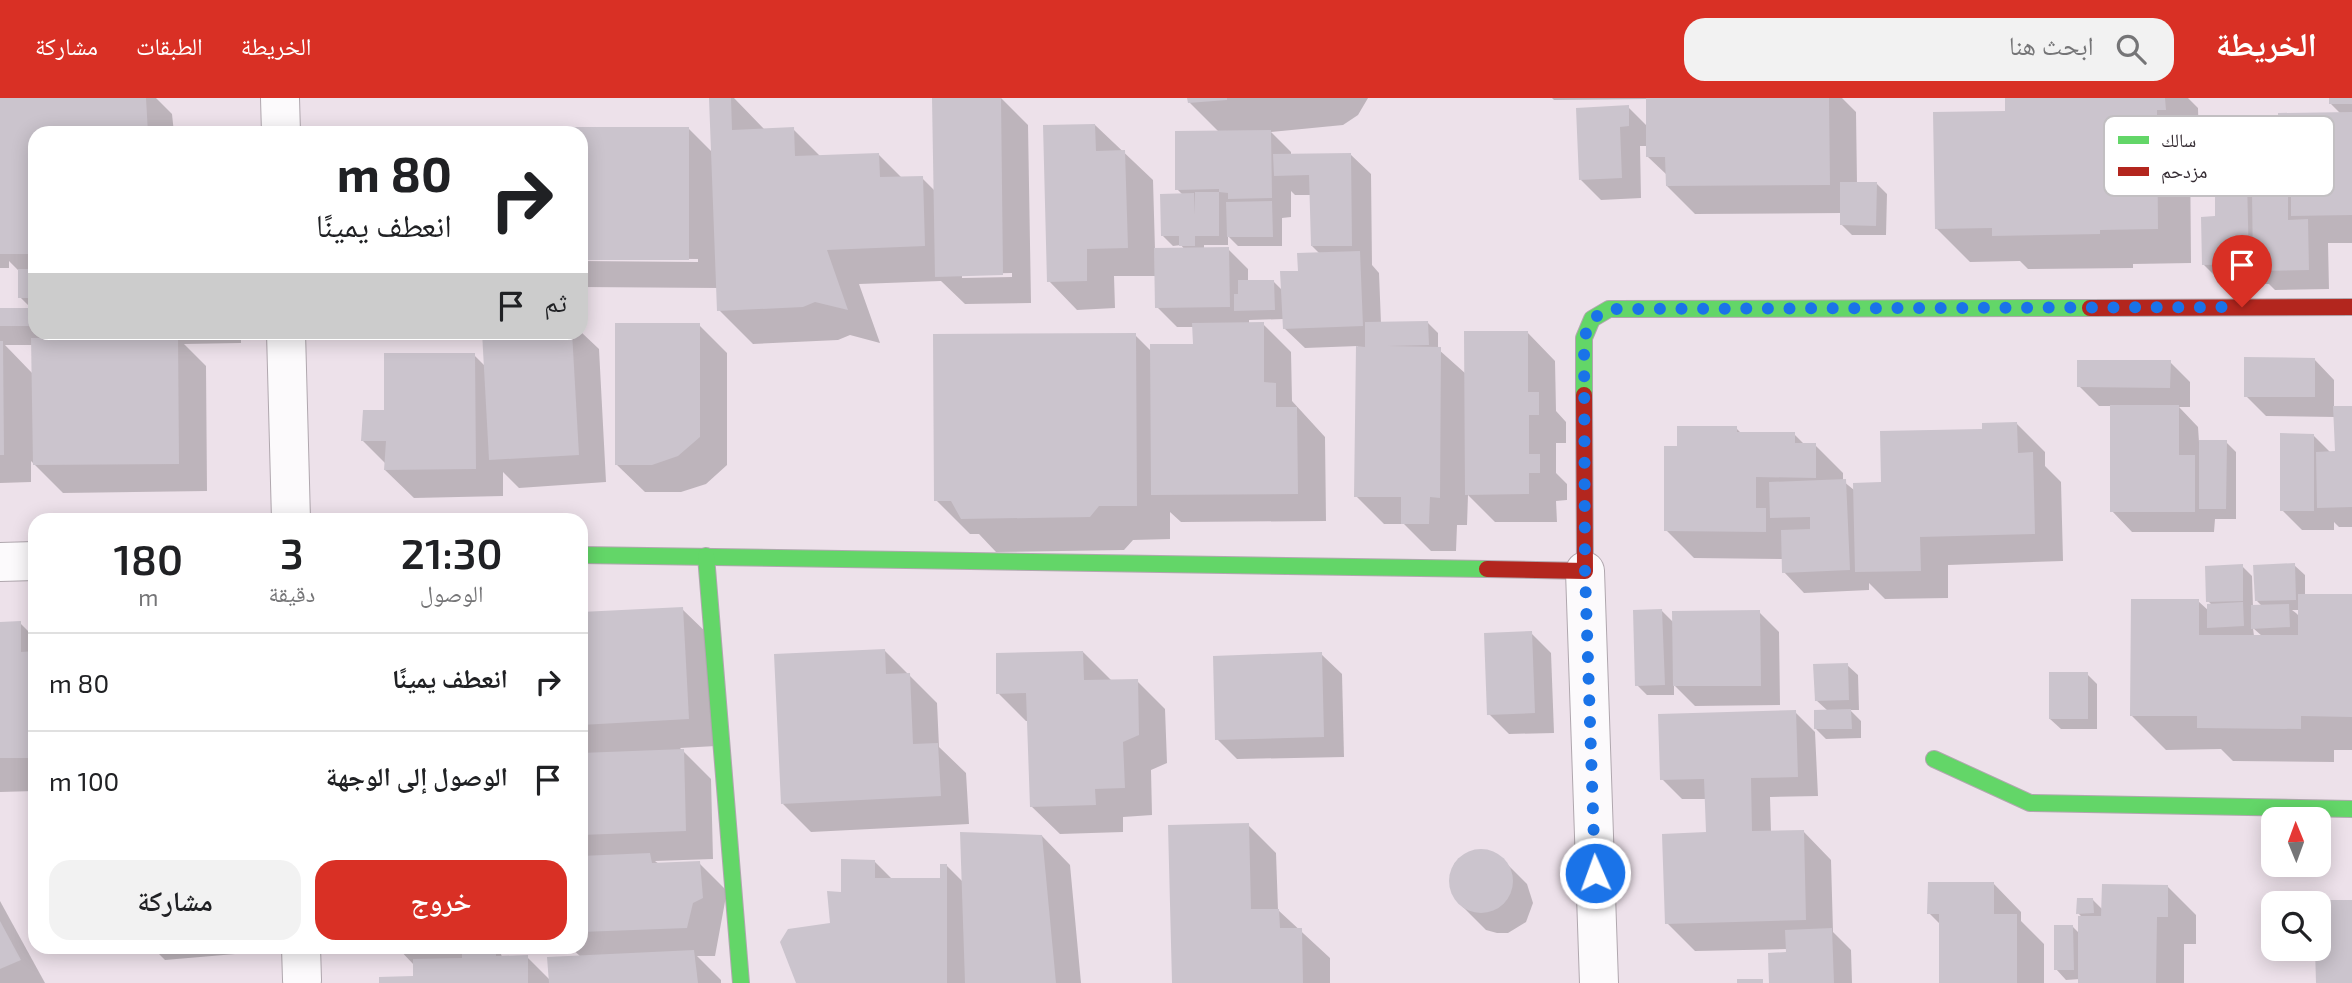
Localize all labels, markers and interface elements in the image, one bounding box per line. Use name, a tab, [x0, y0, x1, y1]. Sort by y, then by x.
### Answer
search box	[1684, 18, 2174, 81]
text: الخريطة	[2216, 23, 2317, 63]
text: ابحث هنا	[2009, 29, 2094, 60]
icon: search	[2112, 30, 2150, 68]
text: مشاركة	[35, 31, 98, 60]
text: الطبقات	[136, 31, 203, 60]
text: الخريطة	[241, 31, 311, 60]
legend	[2104, 116, 2334, 196]
text: سالك	[2161, 128, 2196, 151]
text: 80 m	[337, 143, 452, 202]
icon: right	[476, 154, 567, 245]
text: مزدحم	[2161, 159, 2207, 184]
text: انعطف يمينًا	[316, 205, 452, 243]
pin	[2212, 235, 2272, 307]
icon: arrive	[2223, 246, 2261, 284]
text: ثم	[544, 286, 567, 317]
icon: arrive	[492, 287, 530, 325]
text: 3	[280, 527, 304, 577]
text: 21:30	[401, 527, 502, 577]
text: 180	[114, 533, 183, 583]
text: دقيقة	[269, 579, 315, 607]
text: الوصول	[420, 579, 483, 607]
text: m	[138, 583, 158, 611]
text: انعطف يمينًا	[392, 662, 508, 693]
icon: right	[529, 663, 567, 701]
text: 80 m	[49, 667, 109, 698]
text: الوصول إلى الوجهة	[326, 760, 508, 791]
icon: arrive	[529, 761, 567, 799]
text: 100 m	[49, 765, 119, 796]
north arrow	[2261, 807, 2331, 877]
map controls	[2261, 807, 2331, 961]
position arrow	[1558, 836, 1632, 910]
button: مشاركة	[49, 860, 301, 940]
button: خروج	[315, 860, 567, 940]
button: search	[2261, 891, 2331, 961]

